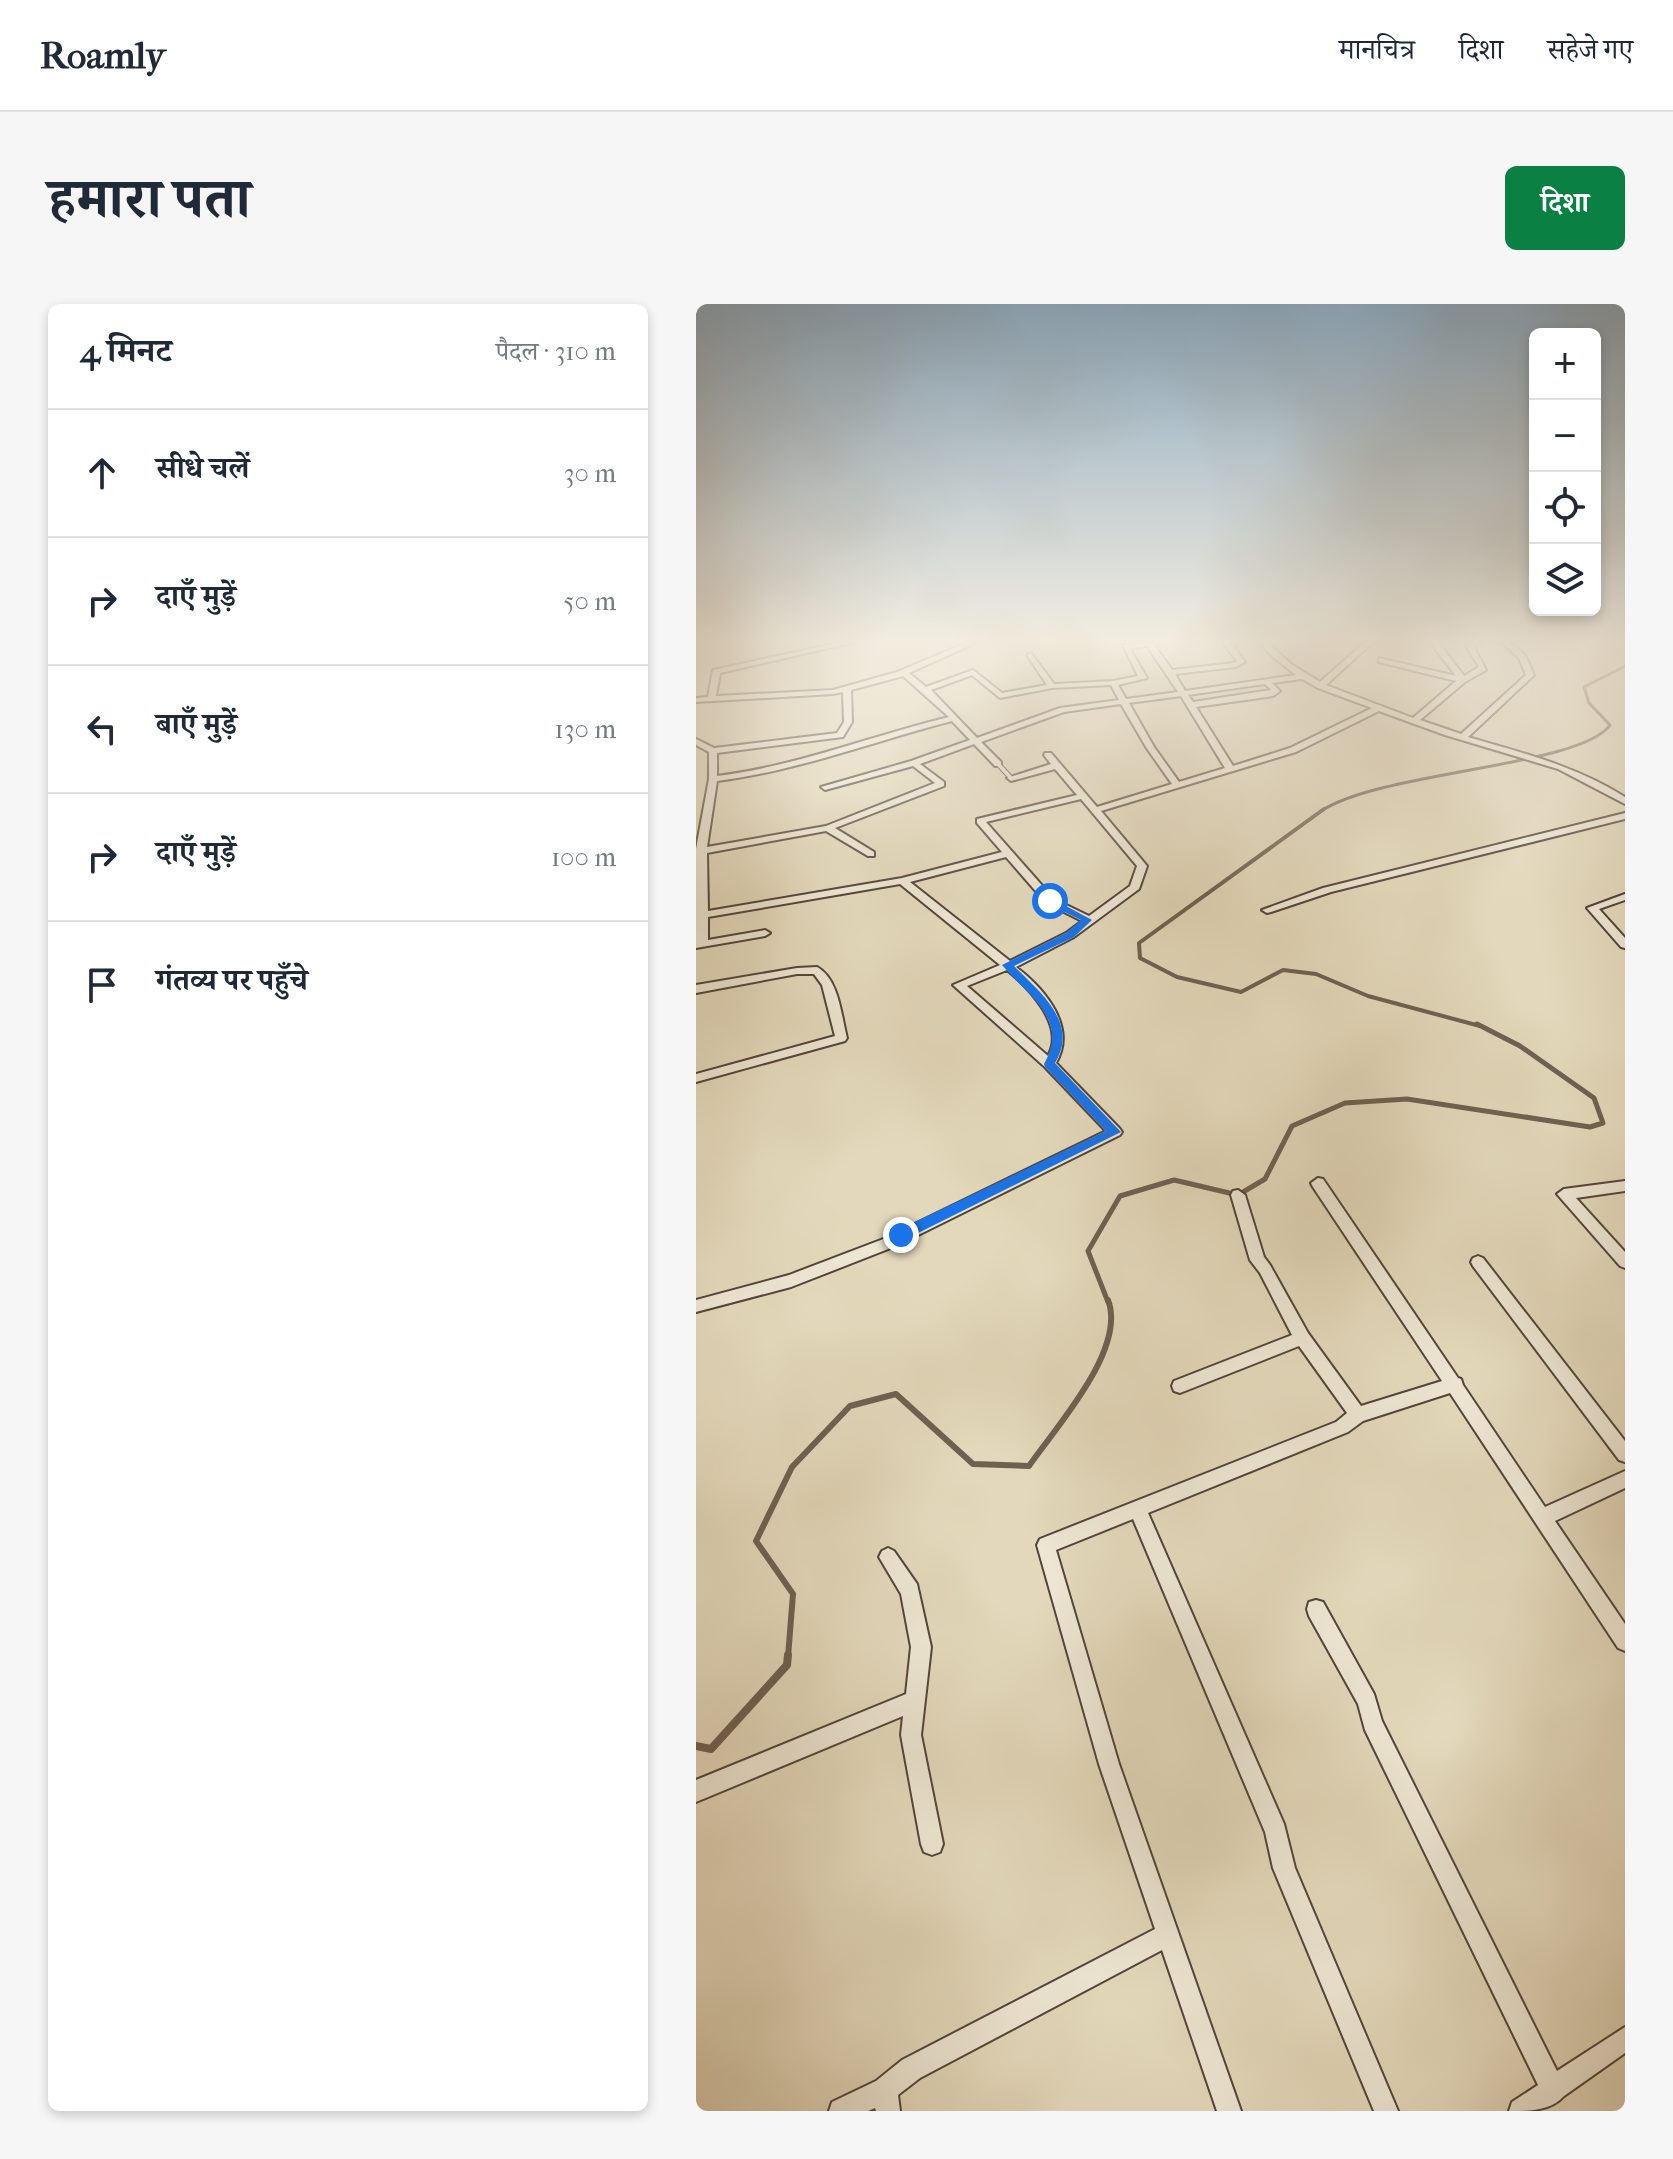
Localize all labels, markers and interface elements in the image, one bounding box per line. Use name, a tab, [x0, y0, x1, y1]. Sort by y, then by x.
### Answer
text: Roamly	[40, 33, 166, 78]
text: मानचित्र	[1339, 33, 1415, 66]
text: दिशा	[1459, 33, 1503, 66]
text: सहेजे गए	[1547, 33, 1633, 66]
text: हमारा पता	[48, 166, 251, 231]
button: दिशा	[1505, 166, 1625, 250]
map controls	[1529, 328, 1601, 616]
button: +	[1529, 328, 1601, 400]
text: 4 मिनट	[80, 331, 172, 371]
text: पैदल · 310 m	[496, 336, 616, 367]
button: −	[1529, 400, 1601, 472]
icon: ahead	[80, 451, 124, 495]
text: सीधे चलें	[156, 451, 249, 486]
text: 30 m	[564, 458, 616, 489]
button: locate	[1529, 472, 1601, 544]
button: layers	[1529, 544, 1601, 616]
icon: right	[80, 579, 124, 623]
text: दाएँ मुड़ें	[156, 579, 236, 614]
text: 50 m	[563, 586, 616, 617]
icon: left	[80, 707, 124, 751]
text: बाएँ मुड़ें	[156, 707, 237, 742]
text: 130 m	[555, 714, 616, 745]
icon: right	[80, 835, 124, 879]
text: दाएँ मुड़ें	[156, 835, 236, 870]
text: 100 m	[551, 842, 616, 873]
route start	[1032, 883, 1068, 919]
icon: arrive	[80, 963, 124, 1007]
text: गंतव्य पर पहुँचे	[156, 963, 308, 998]
route end	[883, 1217, 919, 1253]

